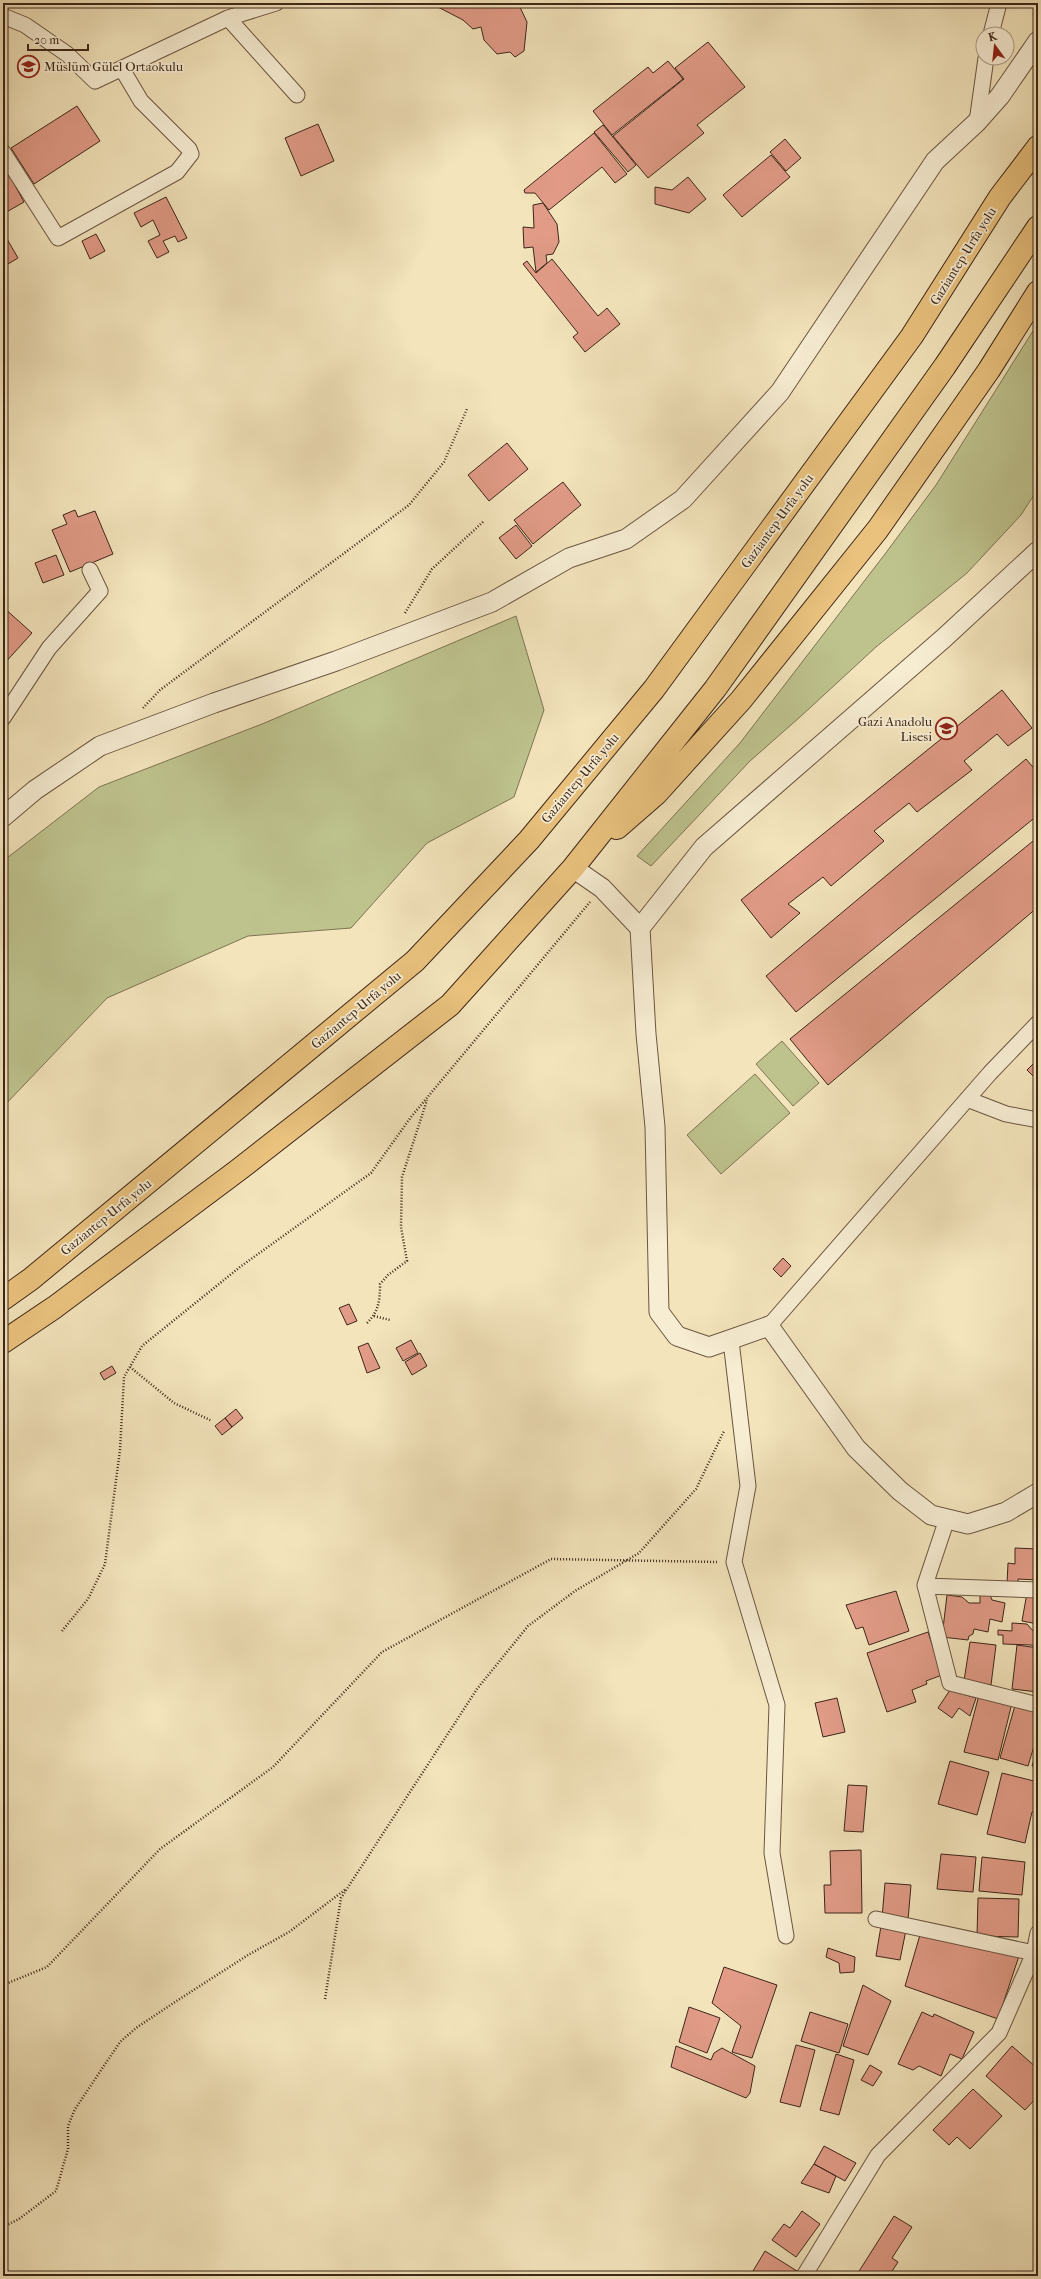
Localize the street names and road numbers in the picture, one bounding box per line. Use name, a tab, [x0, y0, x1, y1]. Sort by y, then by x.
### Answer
street label: Gaziantep-Urfa yolu	[927, 204, 1000, 308]
street label: Gaziantep-Urfa yolu	[738, 471, 817, 571]
street label: Gaziantep-Urfa yolu	[538, 730, 622, 826]
street label: Gaziantep-Urfa yolu	[308, 968, 404, 1052]
street label: Gaziantep-Urfa yolu	[58, 1175, 155, 1258]

